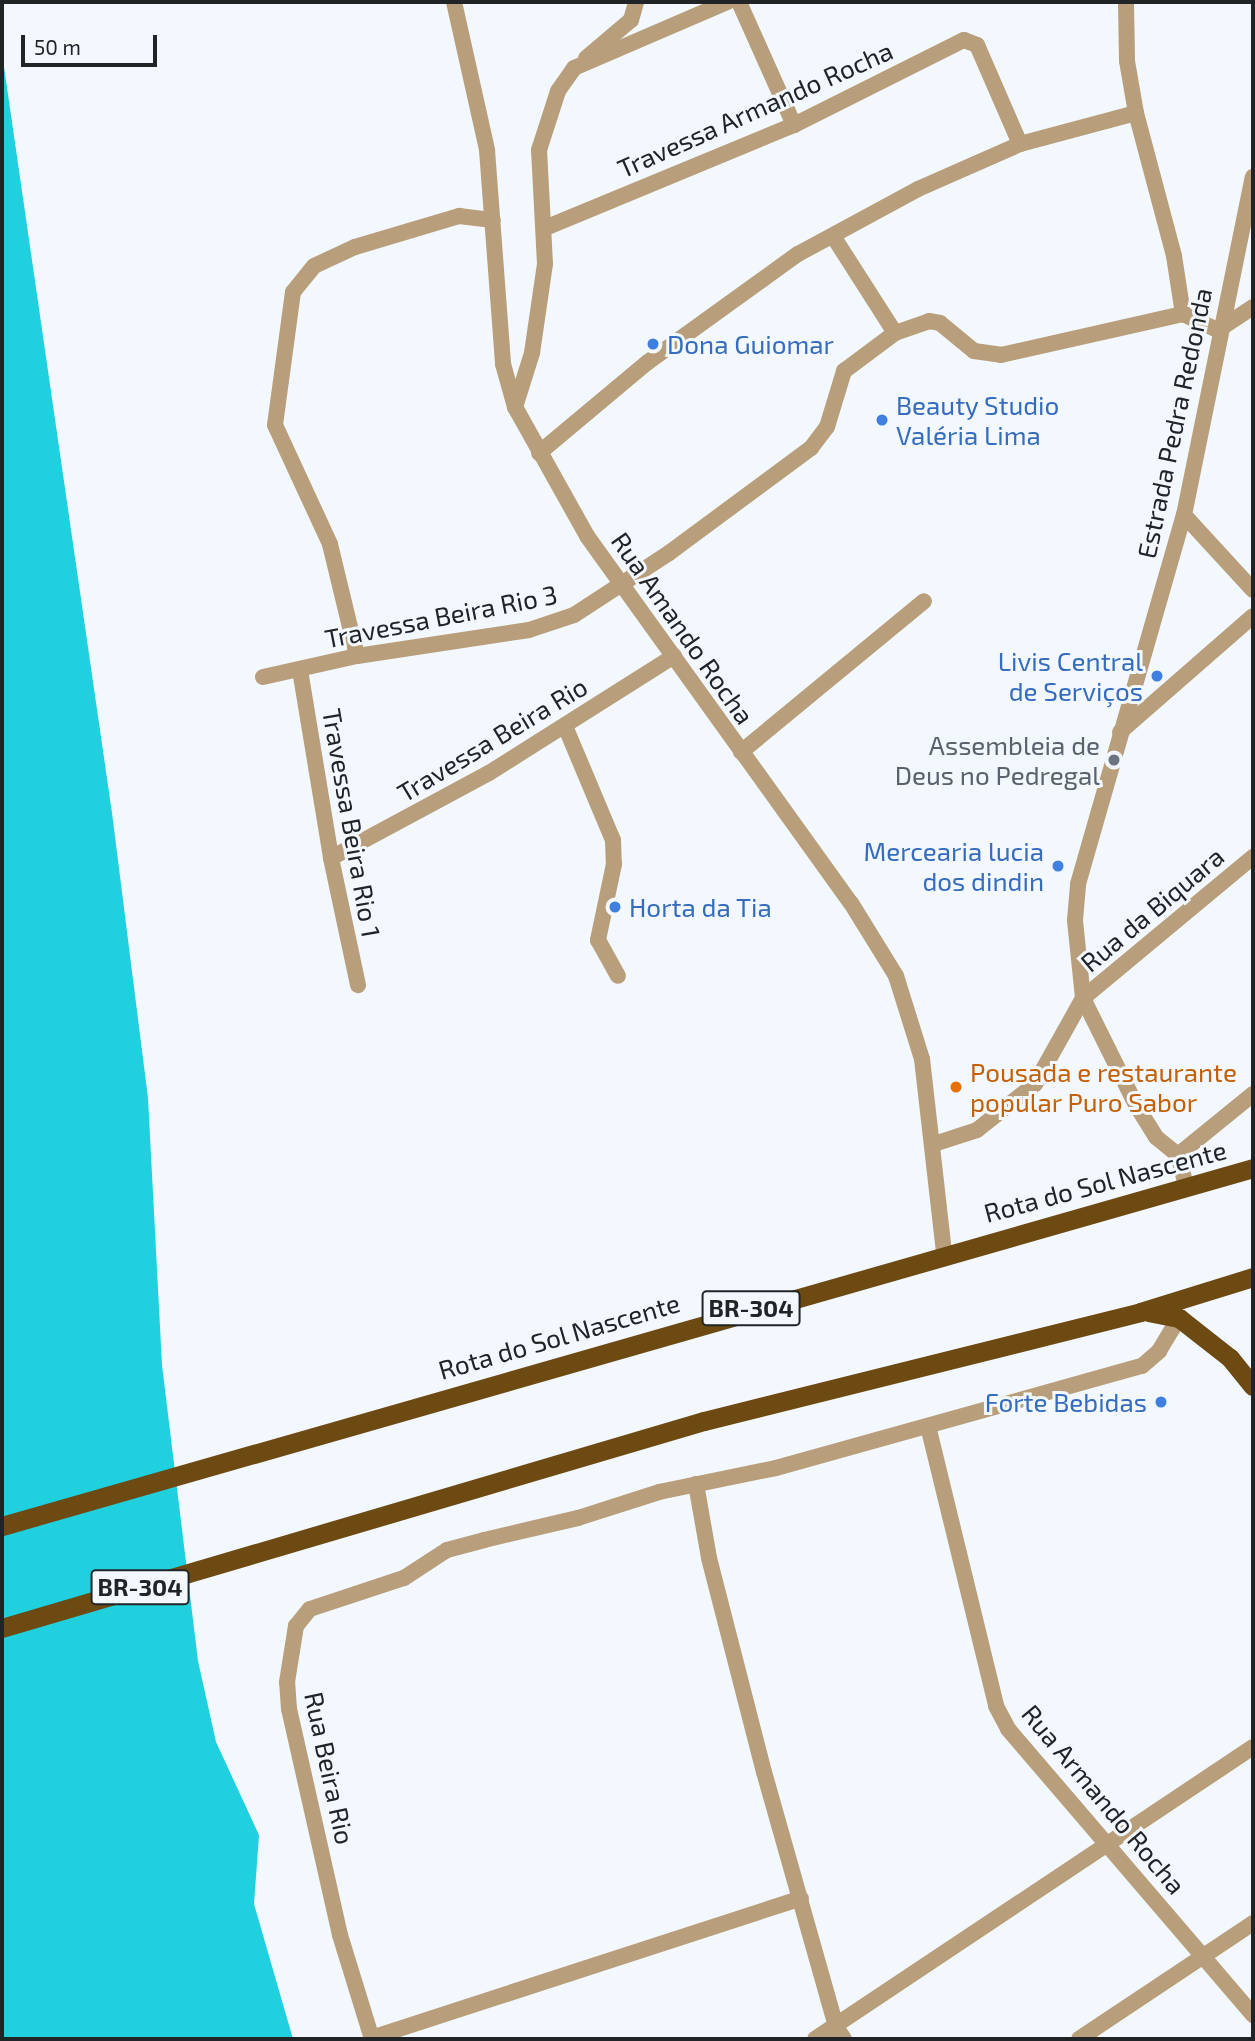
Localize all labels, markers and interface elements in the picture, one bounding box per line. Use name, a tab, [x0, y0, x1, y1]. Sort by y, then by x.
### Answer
scale bar	[24, 21, 161, 65]
text: 50 m	[34, 34, 81, 59]
street label: Travessa Armando Rocha	[612, 34, 898, 184]
street label: Estrada Pedra Redonda	[1130, 285, 1218, 561]
place label: Dona Guiomar	[667, 328, 834, 360]
marker: Dona Guiomar	[645, 336, 661, 352]
place label: Beauty Studio Valéria Lima	[896, 389, 1060, 450]
marker: Beauty Studio Valéria Lima	[874, 412, 890, 428]
street label: Rua Amando Rocha	[605, 526, 761, 730]
street label: Travessa Beira Rio 3	[322, 578, 560, 654]
place label: Livis Central de Serviços	[998, 645, 1143, 706]
marker: Livis Central de Serviços	[1149, 668, 1165, 684]
street label: Travessa Beira Rio	[391, 670, 593, 808]
street label: Travessa Beira Rio 1	[317, 706, 387, 940]
place label: Assembleia de Deus no Pedregal	[895, 729, 1100, 790]
marker: Assembleia de Deus no Pedregal	[1106, 752, 1122, 768]
place label: Mercearia lucia dos dindin	[863, 835, 1044, 896]
street label: Rua da Biquara	[1074, 840, 1230, 978]
marker: Mercearia lucia dos dindin	[1050, 858, 1066, 874]
place label: Horta da Tia	[629, 891, 772, 923]
marker: Horta da Tia	[607, 899, 623, 915]
place label: Pousada e restaurante popular Puro Sabor	[970, 1056, 1237, 1118]
marker: Pousada e restaurante popular Puro Sabor	[948, 1079, 964, 1095]
street label: Rota do Sol Nascente	[980, 1134, 1230, 1228]
street label: Rota do Sol Nascente	[434, 1287, 684, 1385]
road number: BR-304	[700, 1288, 802, 1328]
place label: Forte Bebidas	[985, 1386, 1147, 1418]
marker: Forte Bebidas	[1153, 1394, 1169, 1410]
road number: BR-304	[89, 1567, 191, 1608]
street label: Rua Beira Rio	[299, 1689, 361, 1847]
street label: Rua Armando Rocha	[1016, 1698, 1192, 1900]

